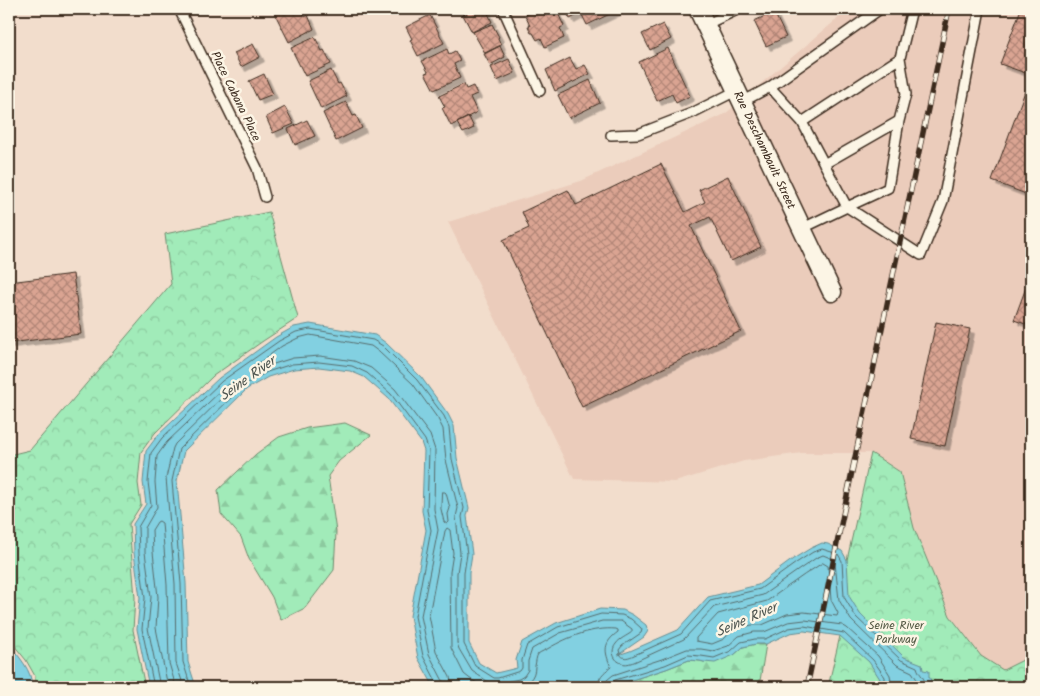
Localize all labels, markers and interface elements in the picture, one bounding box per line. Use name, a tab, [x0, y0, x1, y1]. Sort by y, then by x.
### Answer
street label: Place Cabana Place	[206, 48, 266, 145]
street label: Rue Deschambault Street	[728, 88, 801, 213]
water label: Seine River	[215, 349, 283, 407]
water label: Seine River	[712, 595, 784, 643]
park label: Seine River Parkway	[868, 616, 925, 649]

